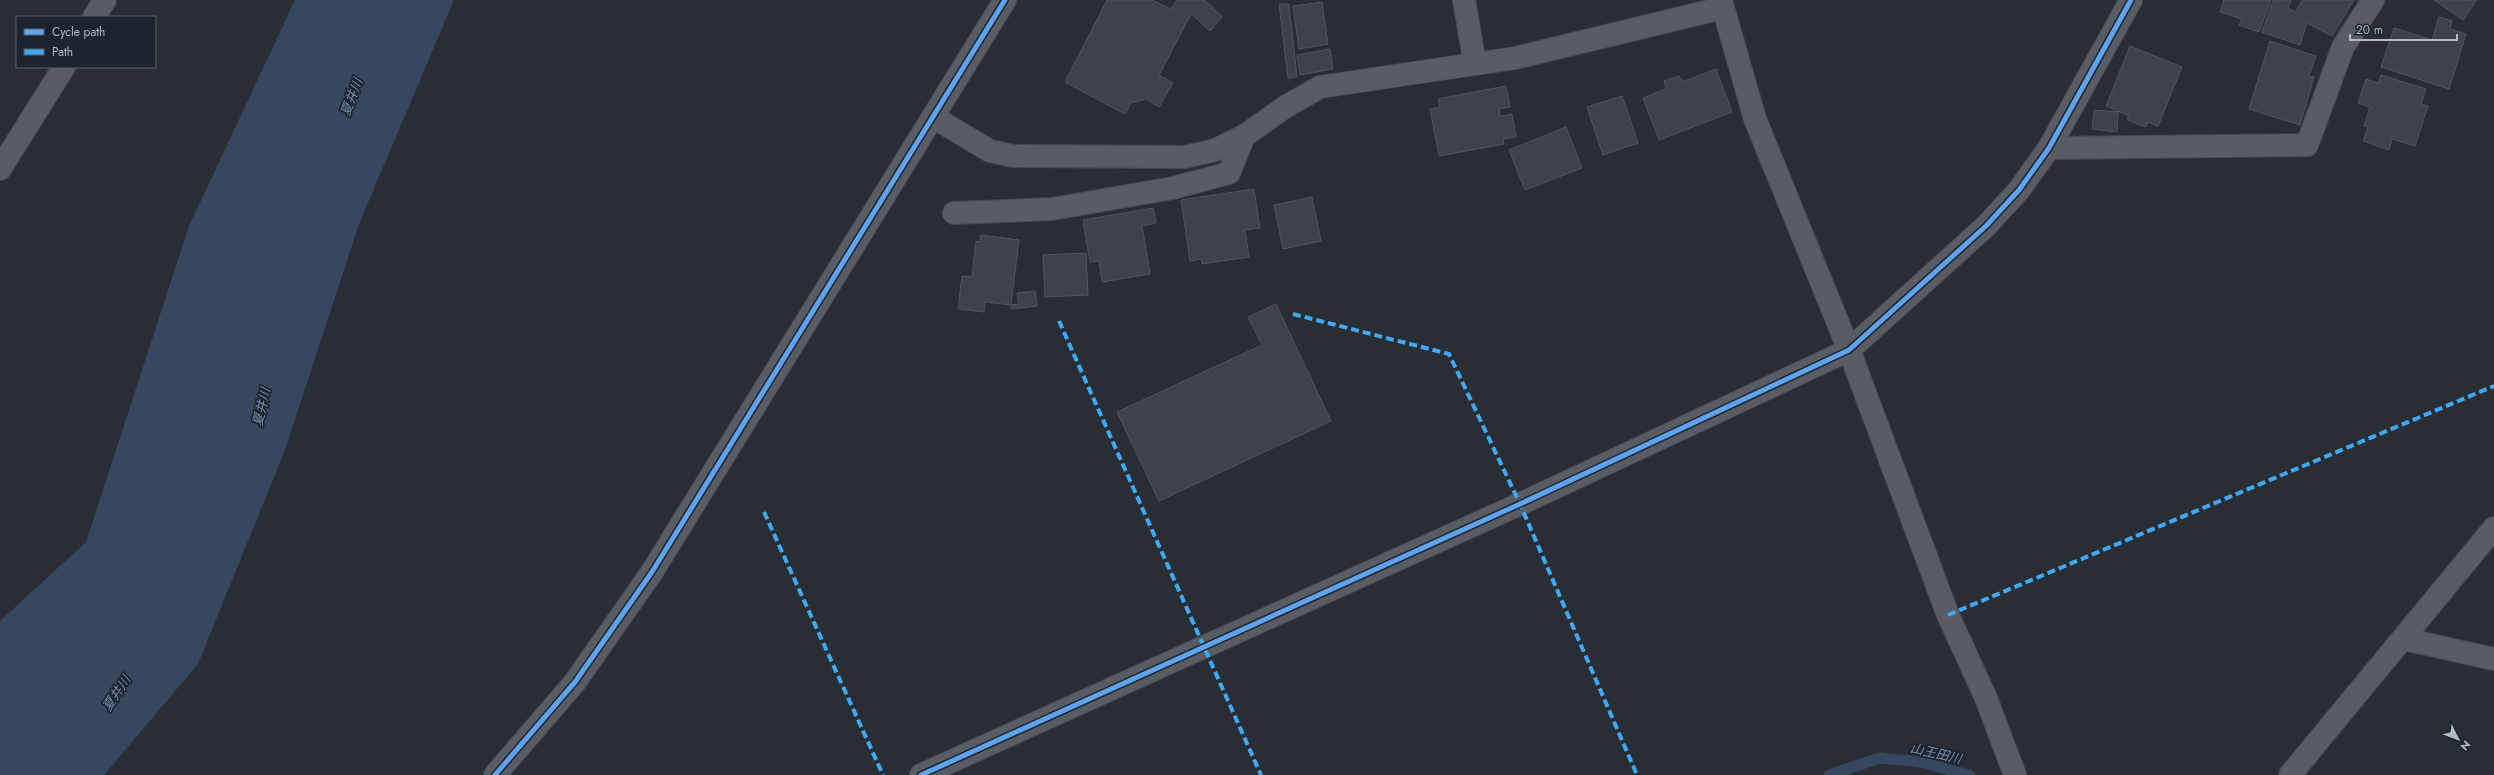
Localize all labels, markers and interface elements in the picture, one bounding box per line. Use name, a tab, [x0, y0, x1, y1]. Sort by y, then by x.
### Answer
legend	[16, 16, 156, 68]
scale bar	[2350, 16, 2457, 42]
text: 20 m	[2356, 21, 2383, 39]
text: Cycle path	[52, 23, 105, 41]
text: Path	[52, 43, 73, 61]
water label: 夏井川	[336, 74, 368, 119]
water label: 夏井川	[248, 384, 276, 428]
water label: 夏井川	[98, 670, 136, 715]
north arrow	[2438, 719, 2478, 759]
text: N	[2457, 737, 2474, 754]
water label: 山王田川	[1908, 738, 1965, 769]

